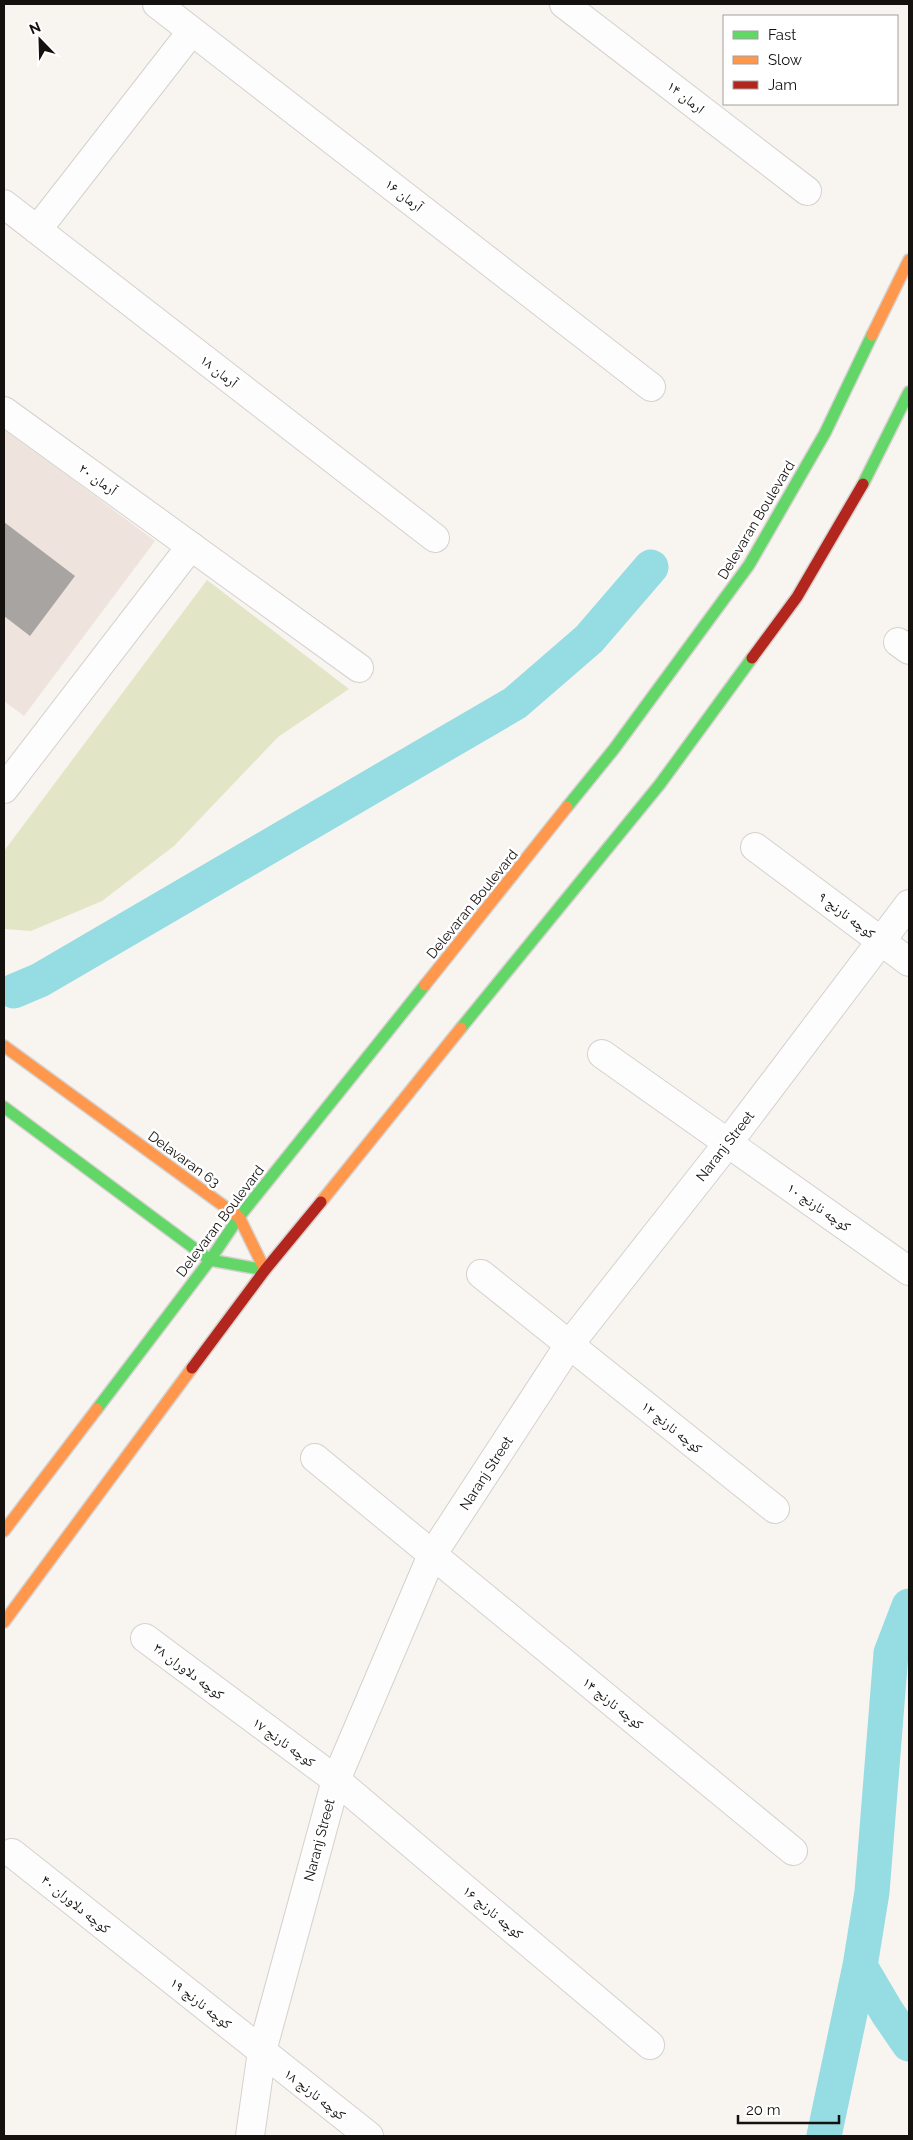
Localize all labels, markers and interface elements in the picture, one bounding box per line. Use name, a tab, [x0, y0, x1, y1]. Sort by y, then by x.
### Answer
north arrow	[15, 15, 65, 65]
legend	[723, 15, 898, 105]
text: N	[27, 19, 43, 37]
text: Fast	[768, 26, 796, 44]
text: Slow	[768, 51, 802, 69]
text: Jam	[768, 76, 797, 94]
street label: ارمان ۱۴	[664, 77, 708, 117]
street label: آرمان ۱۶	[382, 175, 426, 216]
street label: آرمان ۱۸	[197, 351, 241, 392]
street label: Delevaran Boulevard	[714, 458, 798, 582]
street label: آرمان ۲۰	[75, 460, 120, 499]
street label: Delevaran Boulevard	[423, 846, 521, 962]
street label: کوچه نارنج ۹	[814, 888, 879, 943]
street label: Naranj Street	[693, 1108, 758, 1184]
street label: Delavaran 63	[145, 1128, 223, 1190]
street label: Delevaran Boulevard	[173, 1162, 267, 1280]
street label: کوچه نارنج ۱۰	[783, 1179, 854, 1236]
street label: کوچه نارنج ۱۲	[637, 1398, 706, 1458]
street label: Naranj Street	[456, 1433, 516, 1513]
street label: کوچه دلاوران ۳۸	[150, 1639, 227, 1704]
street label: کوچه نارنج ۱۴	[578, 1674, 647, 1734]
street label: کوچه نارنج ۱۷	[248, 1714, 318, 1772]
street label: Naranj Street	[300, 1797, 338, 1883]
street label: کوچه دلاوران ۴۰	[38, 1871, 114, 1937]
street label: کوچه نارنج ۱۶	[458, 1882, 526, 1943]
street label: کوچه نارنج ۱۹	[166, 1974, 235, 2034]
street label: کوچه نارنج ۱۸	[280, 2065, 349, 2125]
scale bar	[738, 2092, 839, 2124]
text: 20 m	[746, 2101, 781, 2119]

